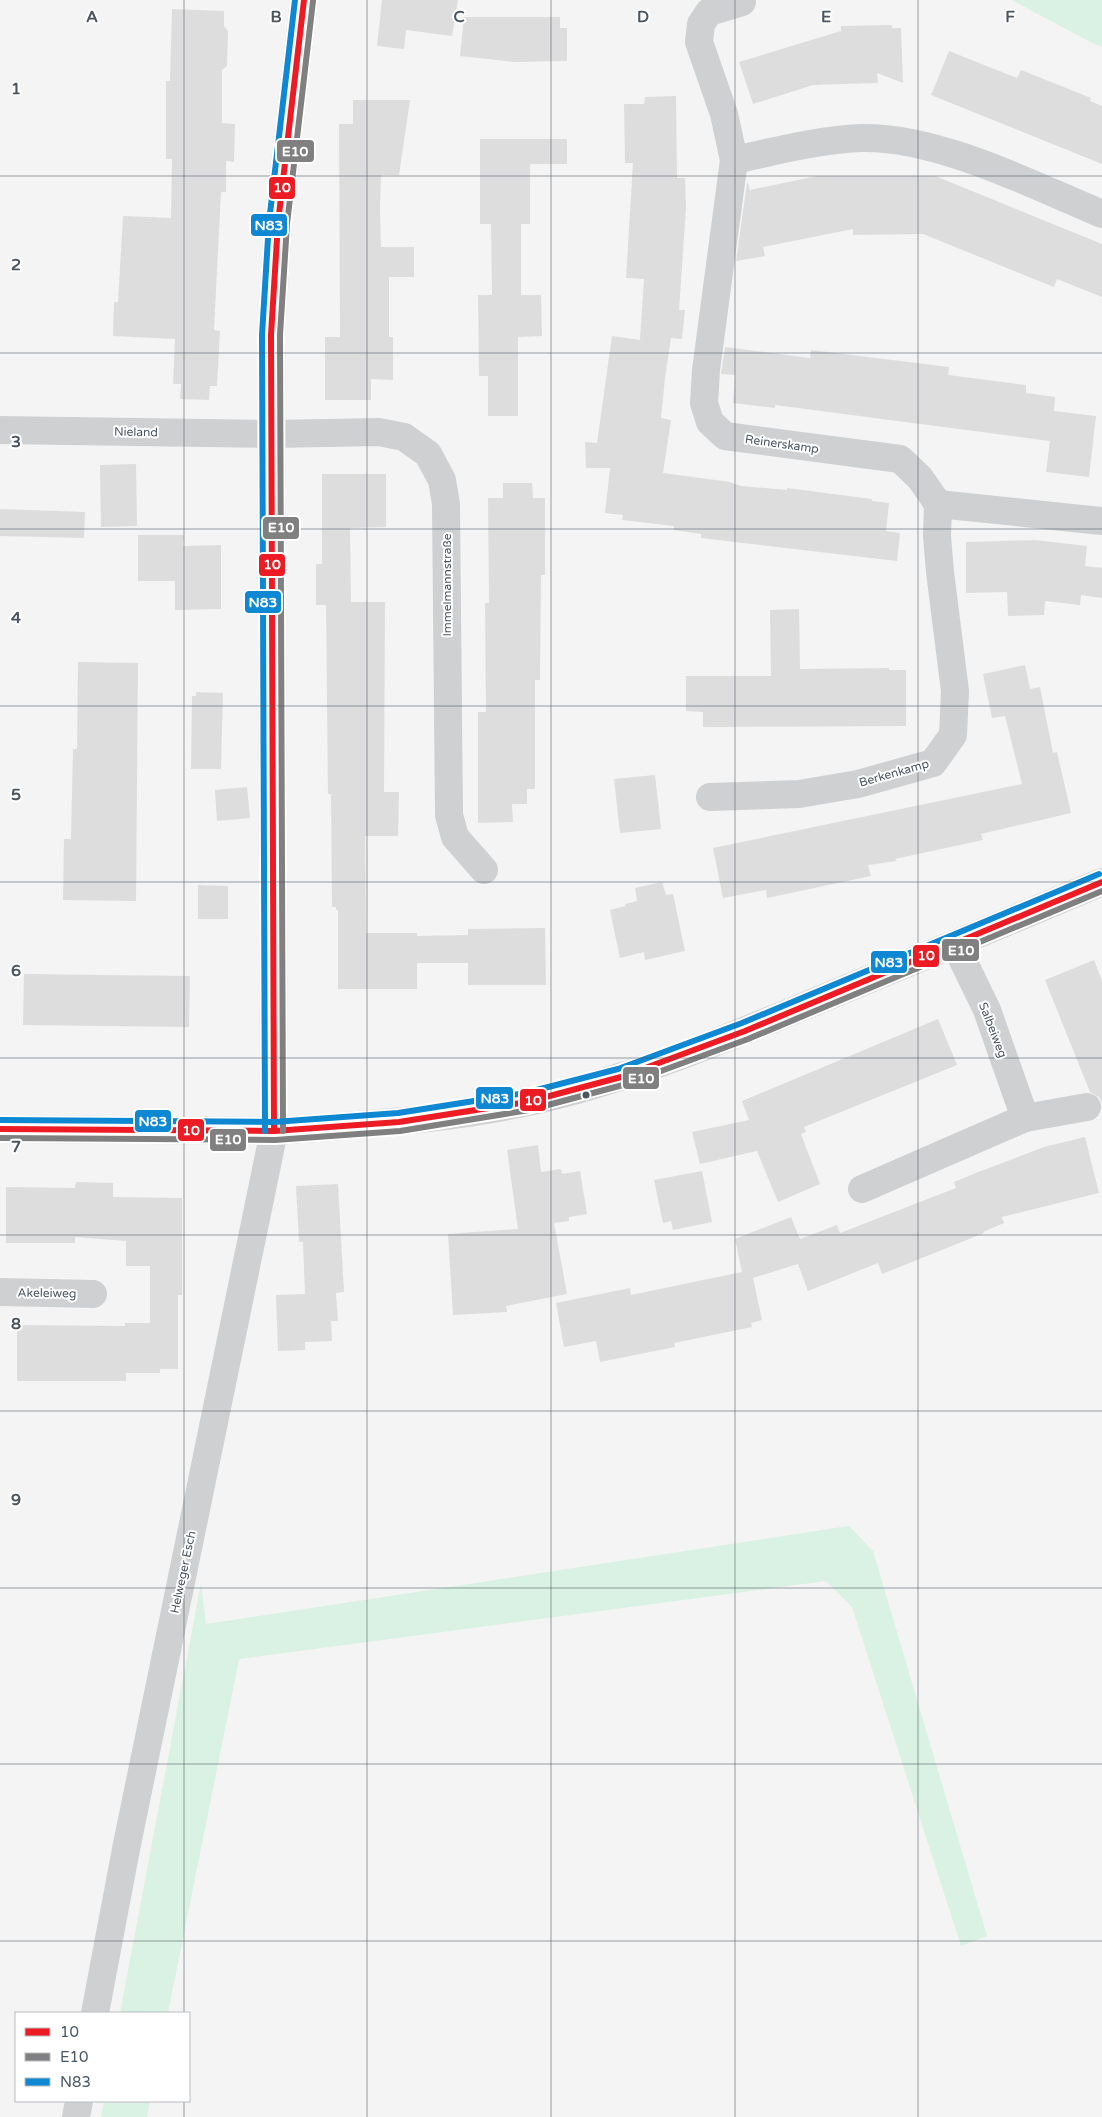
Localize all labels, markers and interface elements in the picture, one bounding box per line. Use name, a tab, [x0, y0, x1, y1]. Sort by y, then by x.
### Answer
text: A	[86, 7, 98, 27]
text: B	[270, 7, 282, 27]
text: C	[453, 7, 465, 27]
text: D	[637, 7, 649, 27]
text: E	[821, 7, 831, 27]
text: F	[1005, 7, 1015, 27]
text: 1	[11, 79, 21, 99]
line badge: E10	[276, 139, 315, 163]
text: E10	[282, 143, 308, 160]
line badge: 10	[268, 176, 296, 200]
text: 10	[273, 179, 291, 196]
line badge: N83	[250, 213, 288, 237]
text: N83	[255, 217, 284, 234]
text: 2	[11, 255, 21, 275]
street label: Nieland	[114, 425, 158, 439]
text: 3	[11, 432, 21, 452]
street label: Reinerskamp	[744, 432, 820, 456]
line badge: E10	[262, 516, 300, 540]
text: E10	[268, 519, 294, 536]
street label: Immelmannstraße	[440, 533, 454, 637]
line badge: 10	[258, 553, 286, 577]
text: 10	[263, 556, 281, 573]
line badge: N83	[244, 590, 282, 614]
text: N83	[249, 594, 278, 611]
text: 4	[11, 608, 21, 628]
street label: Berkenkamp	[857, 756, 931, 790]
text: 5	[11, 785, 21, 805]
line badge: E10	[941, 938, 980, 962]
text: E10	[948, 942, 974, 959]
line badge: 10	[912, 944, 940, 968]
text: 10	[917, 947, 935, 964]
line badge: N83	[870, 950, 908, 974]
text: N83	[875, 954, 904, 971]
text: 6	[11, 961, 21, 981]
street label: Salbeiweg	[976, 1000, 1010, 1060]
line badge: E10	[622, 1066, 660, 1090]
text: E10	[628, 1070, 654, 1087]
line badge: N83	[475, 1086, 514, 1110]
line badge: 10	[519, 1088, 547, 1112]
text: N83	[481, 1090, 510, 1107]
unlabelled marker	[581, 1090, 591, 1100]
text: 10	[524, 1092, 542, 1109]
line badge: N83	[134, 1109, 172, 1133]
text: N83	[139, 1113, 168, 1130]
line badge: 10	[177, 1118, 205, 1142]
text: 10	[182, 1122, 200, 1139]
line badge: E10	[209, 1128, 247, 1152]
text: E10	[215, 1131, 241, 1148]
text: 7	[11, 1137, 21, 1157]
street label: Akeleiweg	[18, 1285, 76, 1301]
text: 8	[11, 1314, 21, 1334]
text: 9	[11, 1490, 21, 1510]
street label: Helweger Esch	[167, 1529, 199, 1615]
legend	[15, 2012, 190, 2102]
text: 10	[60, 2023, 79, 2041]
text: E10	[60, 2048, 88, 2066]
text: N83	[60, 2073, 91, 2091]

